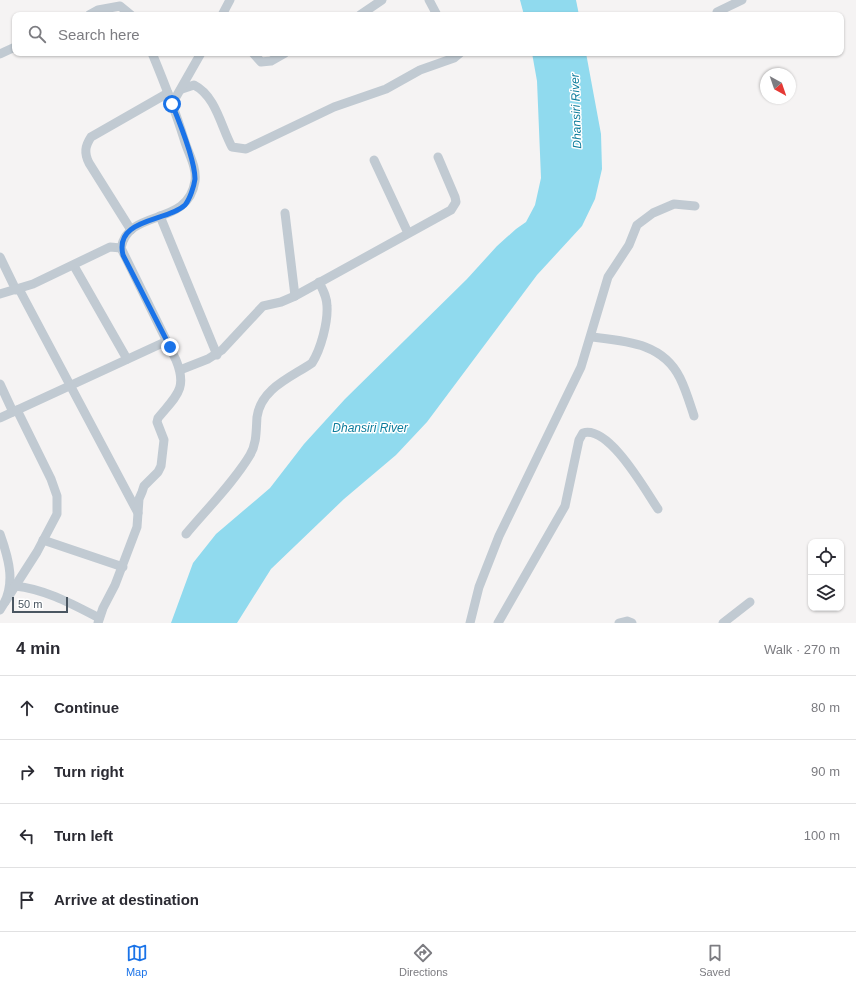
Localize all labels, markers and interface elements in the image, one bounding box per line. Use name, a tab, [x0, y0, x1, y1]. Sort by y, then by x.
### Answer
search box	[12, 12, 844, 56]
icon: search	[26, 23, 48, 45]
text: Search here	[58, 26, 140, 43]
north arrow	[760, 68, 796, 104]
water label: Dhansiri River	[568, 72, 584, 149]
route start	[163, 95, 181, 113]
route end	[161, 338, 179, 356]
water label: Dhansiri River	[332, 421, 409, 435]
map controls	[808, 539, 844, 611]
button: locate	[808, 539, 844, 575]
button: layers	[808, 575, 844, 611]
scale bar	[12, 595, 68, 614]
text: 50 m	[18, 598, 42, 610]
text: 4 min	[16, 639, 60, 658]
text: Walk · 270 m	[764, 642, 840, 657]
icon: ahead	[16, 697, 38, 719]
text: Continue	[54, 699, 119, 716]
text: 80 m	[811, 700, 840, 715]
icon: right	[16, 761, 38, 783]
text: Turn right	[54, 763, 124, 780]
text: 90 m	[811, 764, 840, 779]
icon: left	[16, 825, 38, 847]
text: Turn left	[54, 827, 113, 844]
text: 100 m	[804, 828, 840, 843]
icon: arrive	[16, 889, 38, 911]
text: Arrive at destination	[54, 891, 199, 908]
tab: Map	[126, 942, 148, 978]
tab: Directions	[399, 942, 448, 978]
tab: Saved	[699, 942, 730, 978]

